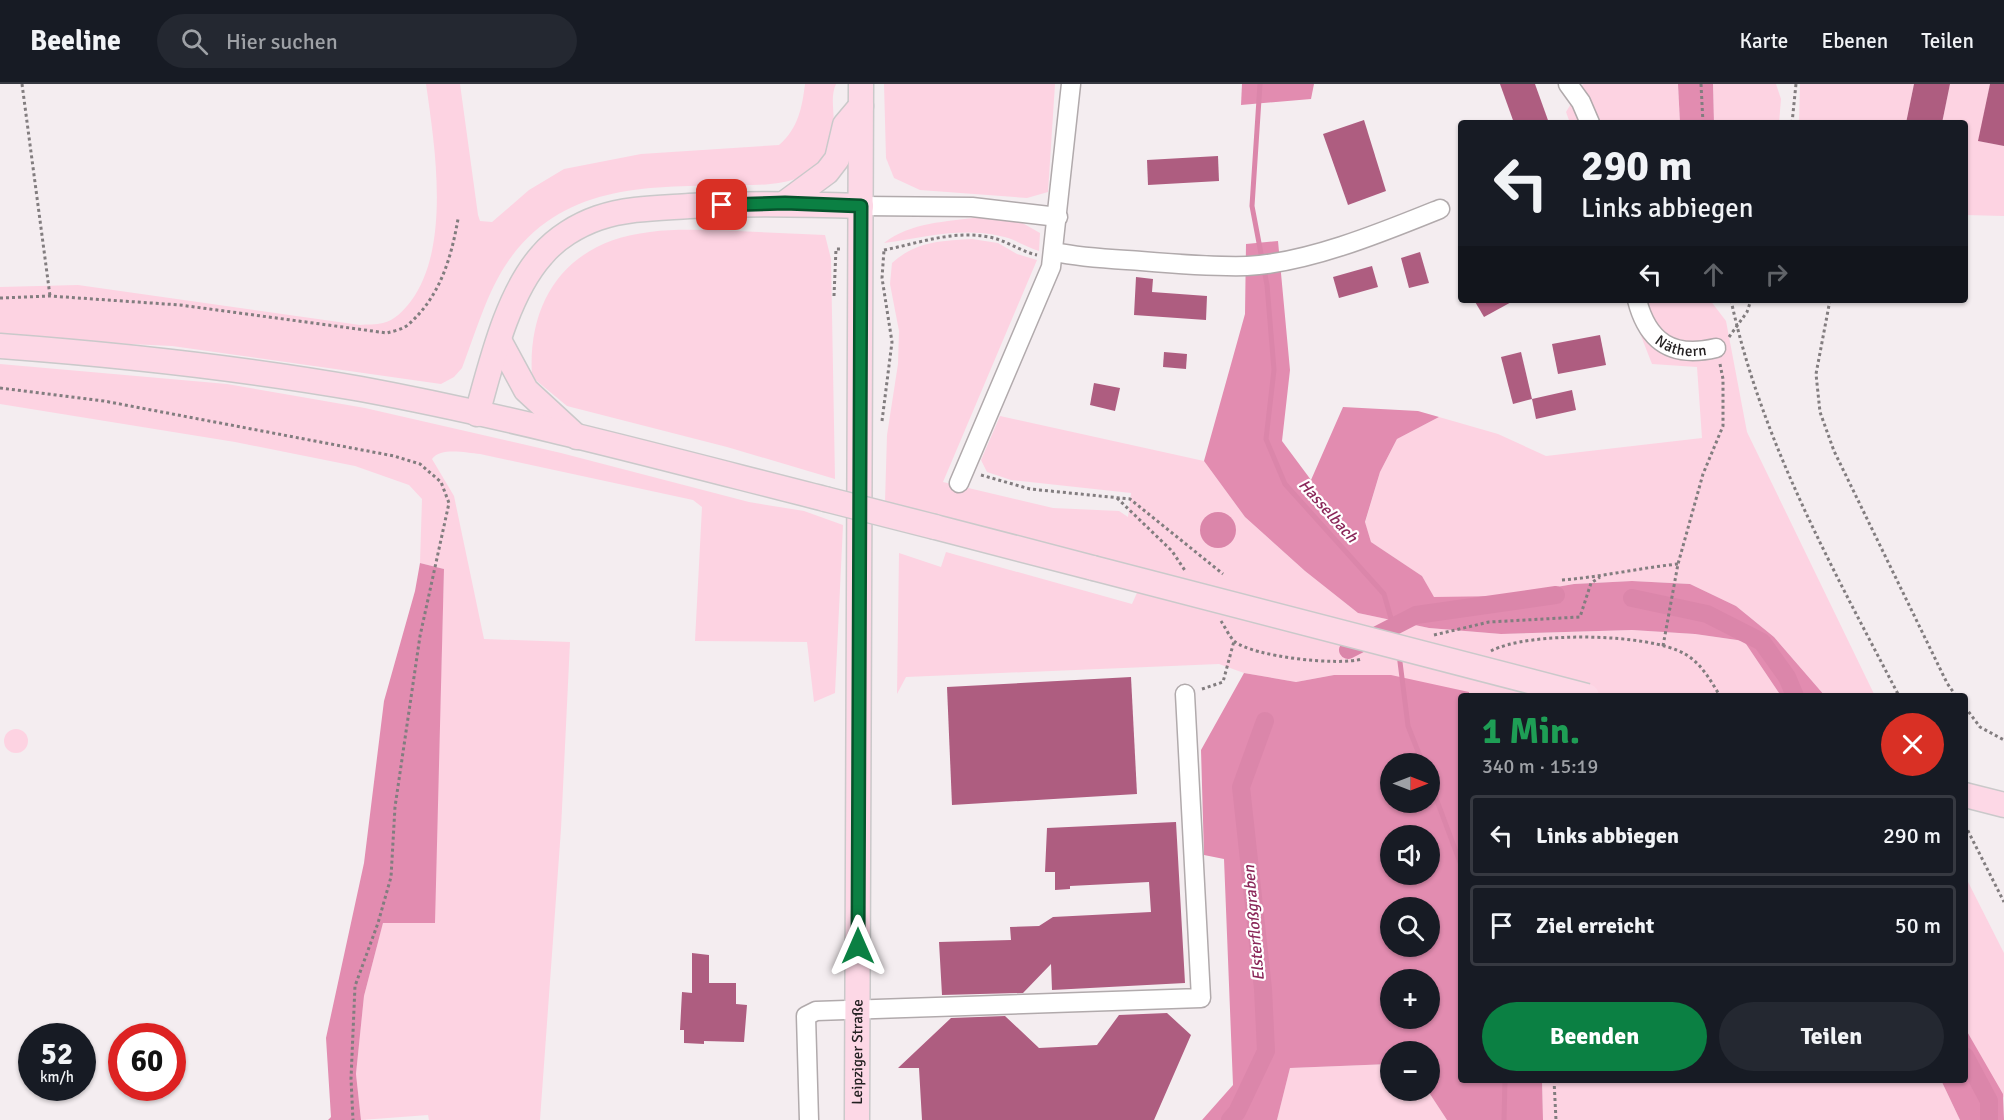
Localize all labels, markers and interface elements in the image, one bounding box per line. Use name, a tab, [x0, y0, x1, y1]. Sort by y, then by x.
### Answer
search box	[157, 14, 577, 68]
text: Beeline	[30, 24, 121, 58]
icon: search	[178, 25, 211, 58]
text: Hier suchen	[226, 28, 338, 55]
text: Karte	[1739, 28, 1788, 54]
text: Ebenen	[1821, 28, 1888, 54]
text: Teilen	[1921, 28, 1974, 54]
text: 290 m	[1581, 141, 1692, 192]
icon: left	[1482, 144, 1560, 222]
pin	[696, 179, 747, 230]
icon: arrive	[705, 188, 738, 221]
text: Links abbiegen	[1581, 192, 1753, 225]
icon: left	[1634, 258, 1667, 291]
icon: ahead	[1697, 258, 1730, 291]
icon: right	[1760, 258, 1793, 291]
street label: Näthern	[1652, 331, 1707, 360]
water label: Hasselbach	[1294, 475, 1363, 548]
text: 1 Min.	[1482, 709, 1580, 754]
button: close	[1881, 713, 1944, 776]
north arrow	[1380, 753, 1440, 813]
map controls	[1380, 753, 1440, 1101]
text: 340 m · 15:19	[1482, 754, 1598, 779]
icon: left	[1485, 819, 1518, 852]
text: Links abbiegen	[1536, 822, 1679, 849]
text: 290 m	[1883, 822, 1941, 849]
button: sound	[1380, 825, 1440, 885]
water label: Elsterfloßgraben	[1239, 863, 1269, 982]
button: search	[1380, 897, 1440, 957]
icon: arrive	[1485, 909, 1518, 942]
text: Ziel erreicht	[1536, 912, 1654, 939]
text: 50 m	[1895, 912, 1941, 939]
position arrow	[826, 914, 890, 978]
button: +	[1380, 969, 1440, 1029]
street label: Leipziger Straße	[848, 999, 866, 1105]
button: Beenden	[1482, 1002, 1707, 1071]
button: Teilen	[1719, 1002, 1944, 1071]
speed limit sign: 60	[108, 1023, 186, 1101]
text: 52	[41, 1036, 73, 1073]
button: −	[1380, 1041, 1440, 1101]
text: km/h	[40, 1068, 74, 1086]

